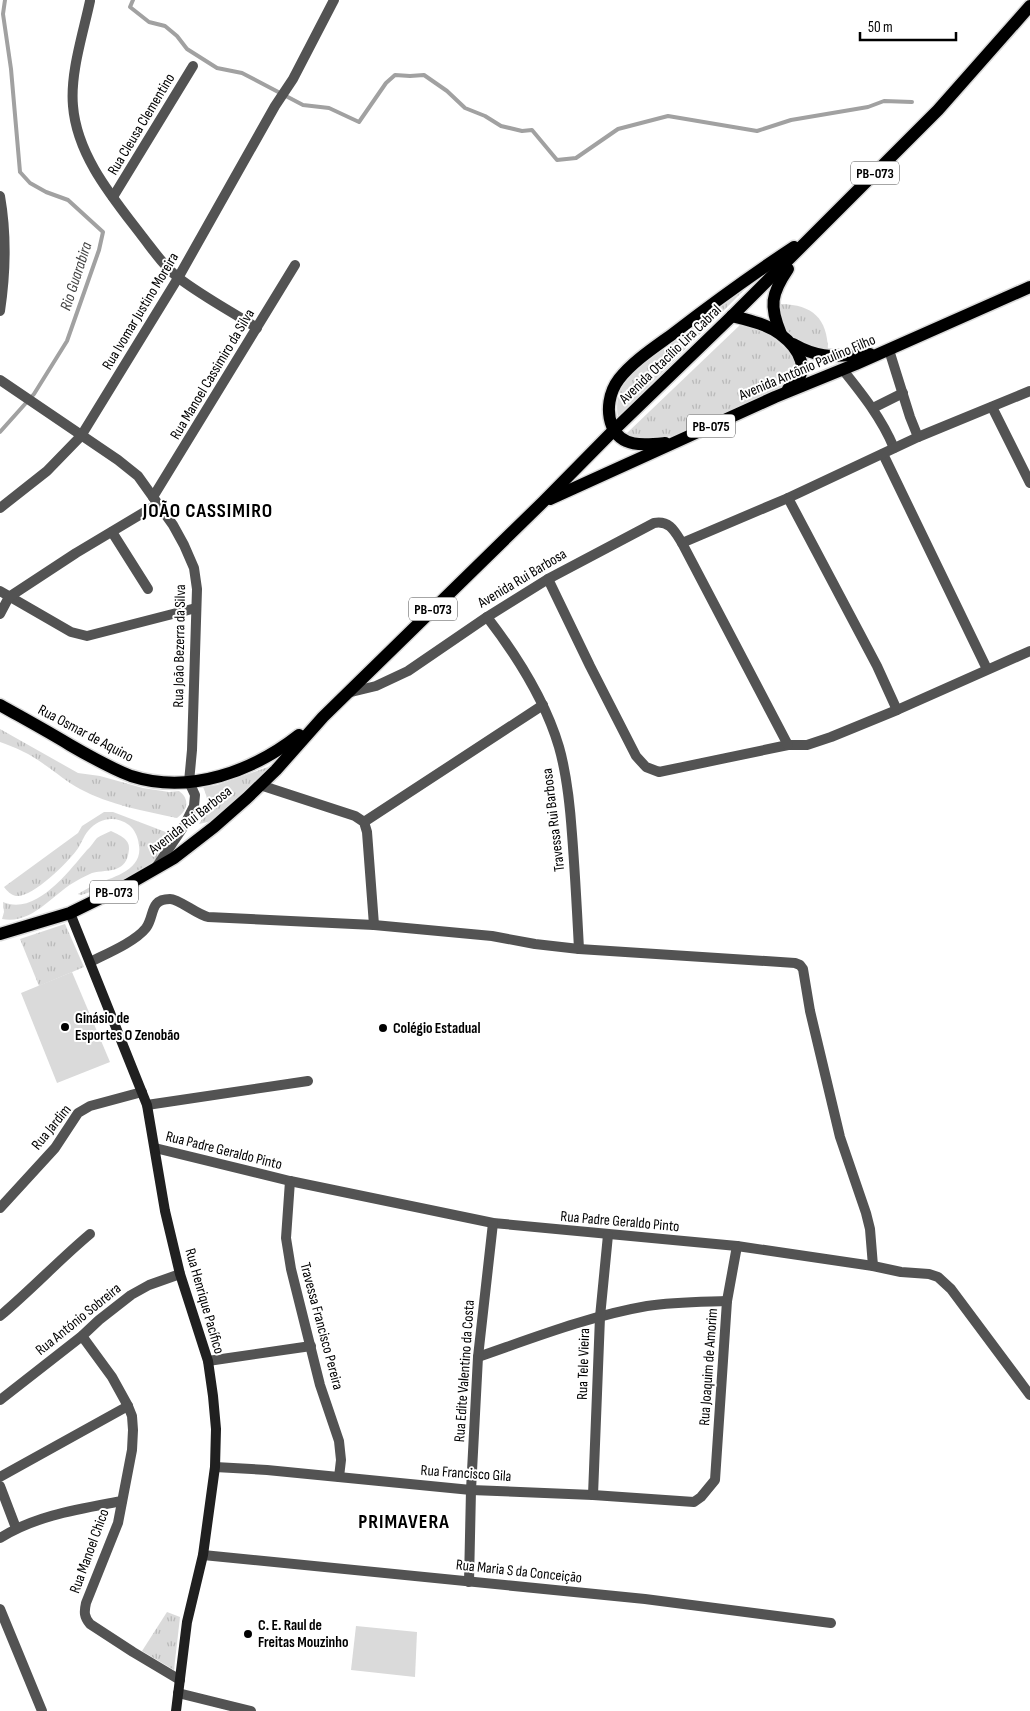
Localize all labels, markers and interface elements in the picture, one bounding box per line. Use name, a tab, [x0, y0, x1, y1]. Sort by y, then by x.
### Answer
scale bar	[860, 10, 956, 42]
text: 50 m	[868, 18, 893, 37]
street label: Rua Cleusa Clementino	[104, 70, 179, 179]
road number: PB-073	[851, 162, 899, 184]
water label: Rio Guarabira	[56, 239, 97, 313]
street label: Rua Ivomar Justino Moreira	[98, 249, 183, 373]
street label: Avenida Otacílio Lira Cabral	[615, 301, 725, 409]
street label: Rua Manoel Cassimiro da Silva	[166, 305, 259, 443]
street label: Avenida Antônio Paulino Filho	[735, 330, 878, 405]
road number: PB-075	[687, 414, 735, 438]
district label: JOÃO CASSIMIRO	[142, 499, 273, 523]
street label: Avenida Rui Barbosa	[474, 544, 570, 613]
street label: Rua João Bezerra da Silva	[169, 584, 190, 708]
road number: PB-073	[409, 598, 457, 620]
street label: Rua Osmar de Aquino	[35, 700, 137, 767]
street label: Travessa Rui Barbosa	[538, 767, 569, 873]
street label: Avenida Rui Barbosa	[144, 782, 236, 859]
road number: PB-073	[90, 880, 138, 904]
place label: Ginásio de Esportes O Zenobão	[75, 1009, 180, 1045]
place label: Colégio Estadual	[393, 1019, 480, 1038]
marker: Ginásio de Esportes O Zenobão	[59, 1021, 71, 1033]
marker: Colégio Estadual	[377, 1022, 389, 1034]
street label: Rua Jardim	[27, 1101, 75, 1154]
street label: Rua Padre Geraldo Pinto	[164, 1127, 284, 1174]
street label: Rua Padre Geraldo Pinto	[560, 1207, 680, 1236]
street label: Rua Henrique Pacífico	[180, 1246, 229, 1356]
street label: Travessa Francisco Pereira	[295, 1260, 348, 1392]
street label: Rua António Sobreira	[32, 1279, 125, 1360]
street label: Rua Edite Valentino da Costa	[450, 1299, 479, 1443]
street label: Rua Joaquim de Amorim	[695, 1308, 722, 1426]
street label: Rua Tele Vieira	[573, 1328, 594, 1400]
street label: Rua Francisco Gila	[420, 1461, 512, 1486]
street label: Rua Manoel Chico	[65, 1506, 114, 1596]
district label: PRIMAVERA	[358, 1510, 450, 1534]
street label: Rua Maria S da Conceição	[455, 1555, 583, 1588]
place label: C. E. Raul de Freitas Mouzinho	[258, 1616, 348, 1652]
marker: C. E. Raul de Freitas Mouzinho	[242, 1628, 254, 1640]

